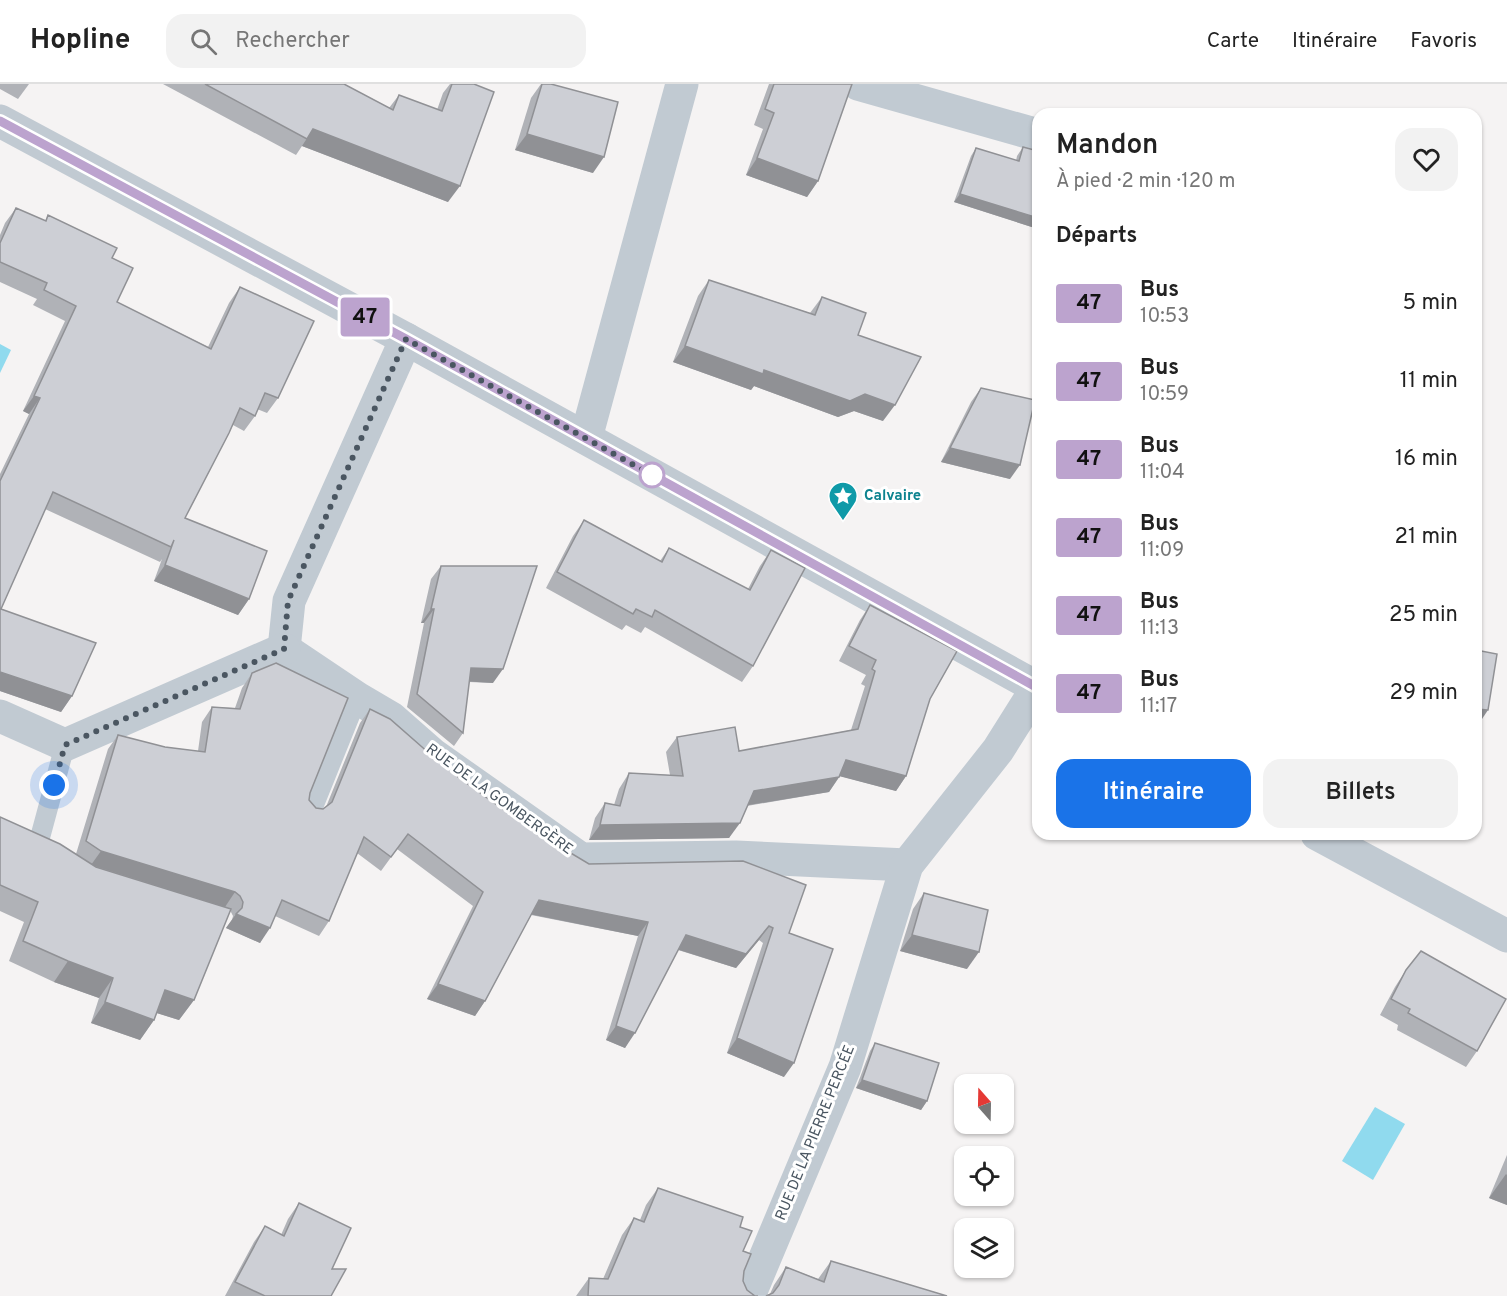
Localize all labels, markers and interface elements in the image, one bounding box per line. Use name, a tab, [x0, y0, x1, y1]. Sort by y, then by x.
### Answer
search box	[166, 14, 586, 68]
text: Hopline	[30, 23, 130, 59]
icon: search	[187, 25, 220, 58]
text: Rechercher	[235, 28, 350, 55]
text: Carte	[1207, 28, 1259, 55]
text: Itinéraire	[1292, 28, 1377, 55]
text: Favoris	[1410, 28, 1477, 55]
text: Mandon	[1056, 128, 1158, 164]
button: heart	[1395, 128, 1458, 191]
text: À pied · 2 min · 120 m	[1056, 169, 1235, 195]
text: Départs	[1056, 223, 1137, 250]
text: Bus	[1140, 277, 1179, 304]
text: 47	[1077, 290, 1101, 317]
text: 5 min	[1403, 290, 1458, 317]
line badge: 47	[338, 298, 392, 336]
text: 47	[353, 304, 377, 331]
text: 10:53	[1140, 304, 1189, 330]
text: Bus	[1140, 355, 1179, 382]
text: 47	[1077, 368, 1101, 395]
text: 11 min	[1400, 368, 1458, 395]
text: 10:59	[1140, 382, 1189, 408]
text: Bus	[1140, 433, 1179, 460]
text: 47	[1077, 446, 1101, 473]
text: 16 min	[1395, 446, 1458, 473]
text: 11:04	[1140, 460, 1185, 486]
unlabelled marker	[639, 462, 665, 488]
place icon: Calvaire	[827, 480, 859, 522]
place label: Calvaire	[864, 487, 921, 506]
text: Bus	[1140, 511, 1179, 538]
text: 47	[1077, 524, 1101, 551]
text: 21 min	[1395, 524, 1458, 551]
text: 11:09	[1140, 538, 1184, 564]
text: Bus	[1140, 589, 1179, 616]
text: 47	[1077, 602, 1101, 629]
text: 25 min	[1389, 602, 1458, 629]
text: 11:13	[1140, 616, 1179, 642]
text: Bus	[1140, 667, 1179, 694]
text: 47	[1077, 680, 1101, 707]
text: 29 min	[1390, 680, 1458, 707]
text: 11:17	[1140, 694, 1177, 720]
street label: RUE DE LA GOMBERGÈRE	[422, 739, 577, 860]
button: Itinéraire	[1056, 759, 1251, 828]
button: Billets	[1263, 759, 1458, 828]
your location	[39, 770, 69, 800]
street label: RUE DE LA PIERRE PERCÉE	[771, 1042, 860, 1224]
north arrow	[954, 1074, 1014, 1134]
map controls	[954, 1074, 1014, 1278]
button: locate	[954, 1146, 1014, 1206]
button: layers	[954, 1218, 1014, 1278]

